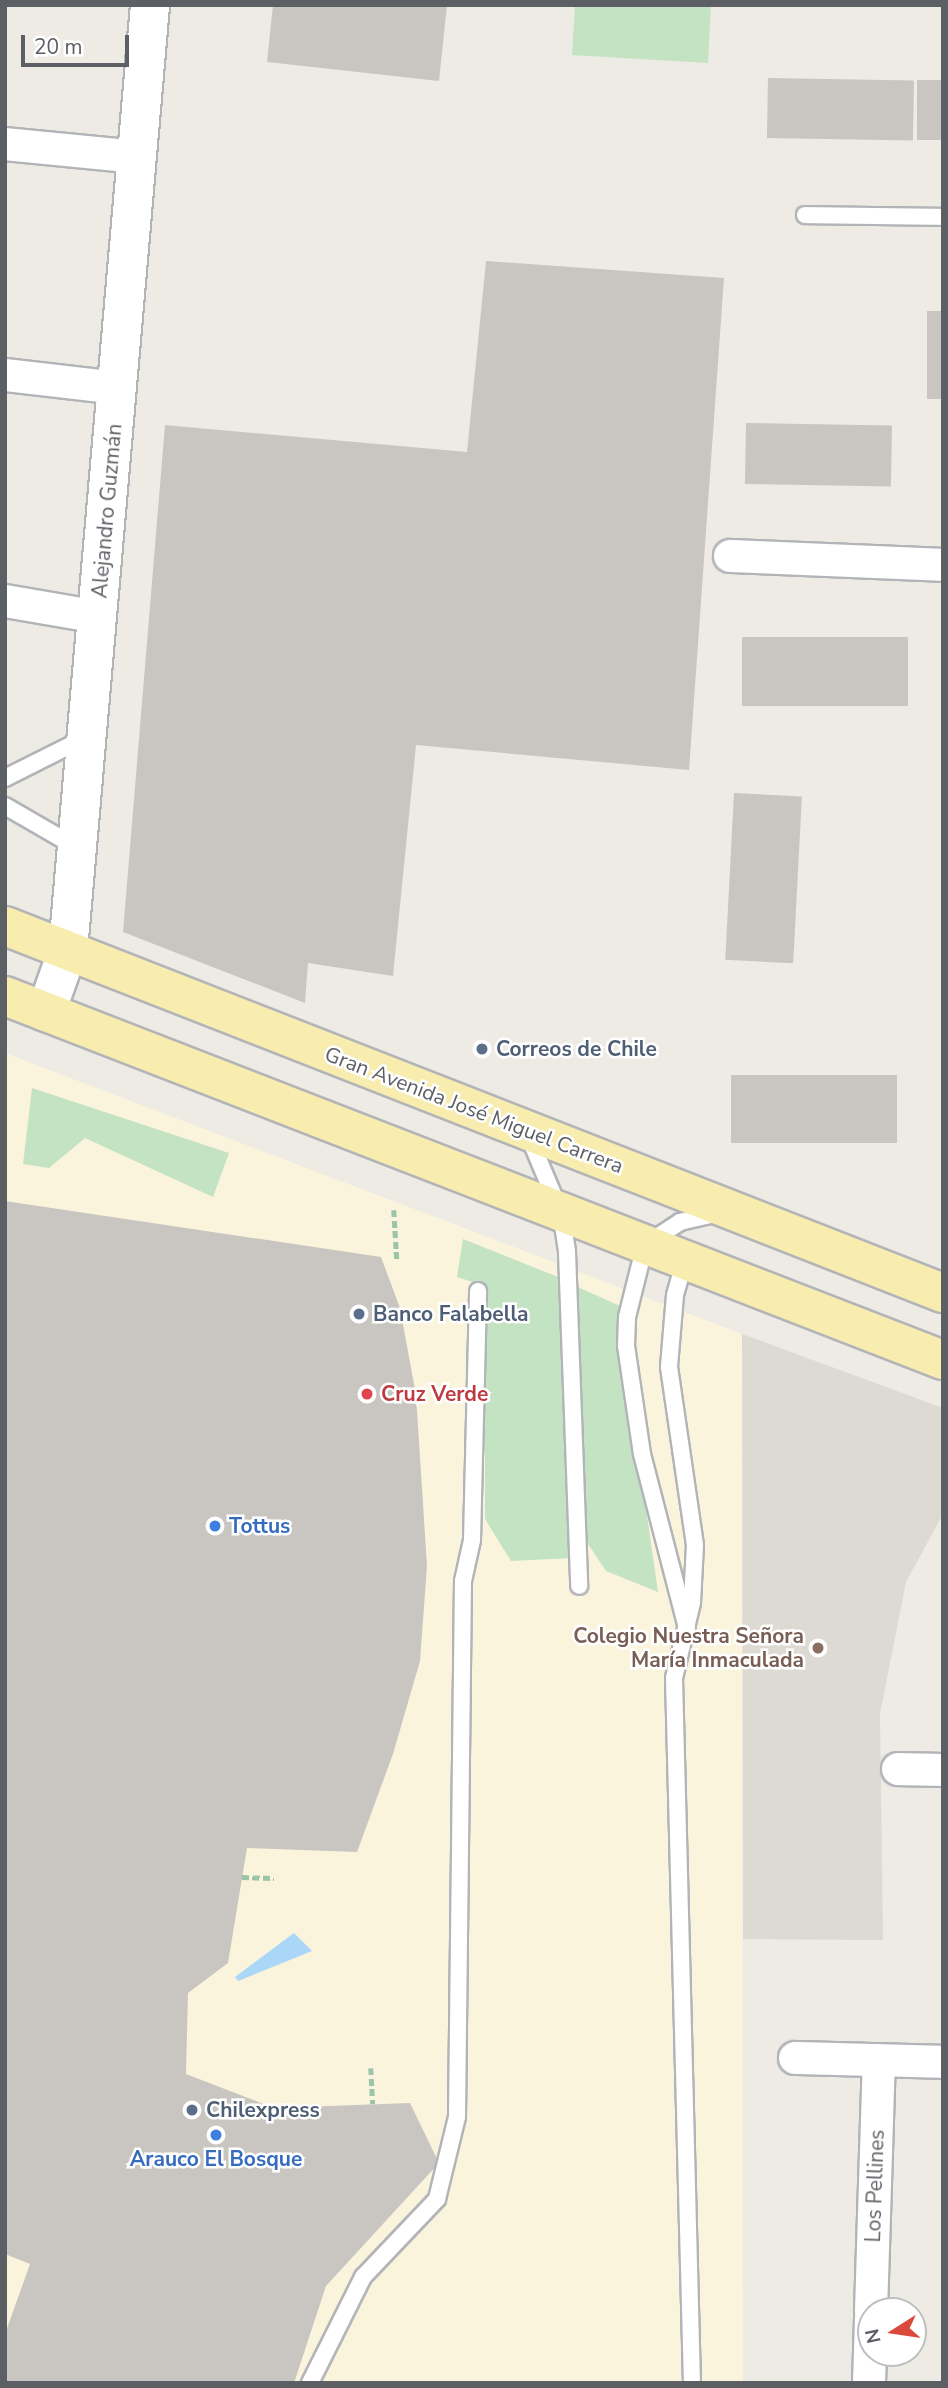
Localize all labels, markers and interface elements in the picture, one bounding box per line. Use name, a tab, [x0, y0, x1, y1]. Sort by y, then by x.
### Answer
scale bar	[24, 21, 133, 65]
text: 20 m	[34, 33, 83, 61]
street label: Alejandro Guzmán	[87, 423, 127, 599]
place label: Correos de Chile	[496, 1036, 657, 1062]
street label: Gran Avenida José Miguel Carrera	[321, 1041, 627, 1179]
marker: Correos de Chile	[474, 1041, 490, 1057]
place label: Banco Falabella	[373, 1301, 529, 1327]
marker: Banco Falabella	[351, 1306, 367, 1322]
place label: Cruz Verde	[381, 1381, 488, 1407]
marker: Cruz Verde	[359, 1386, 375, 1402]
place label: Tottus	[229, 1513, 290, 1539]
marker: Tottus	[207, 1518, 223, 1534]
place label: Colegio Nuestra Señora María Inmaculada	[573, 1623, 804, 1673]
marker: Colegio Nuestra Señora María Inmaculada	[810, 1640, 826, 1656]
place label: Chilexpress	[206, 2097, 320, 2123]
marker: Chilexpress	[184, 2102, 200, 2118]
marker: Arauco El Bosque	[208, 2127, 224, 2143]
street label: Los Pellines	[860, 2129, 890, 2243]
place label: Arauco El Bosque	[130, 2146, 302, 2172]
north arrow	[857, 2297, 927, 2367]
text: N	[859, 2326, 888, 2346]

